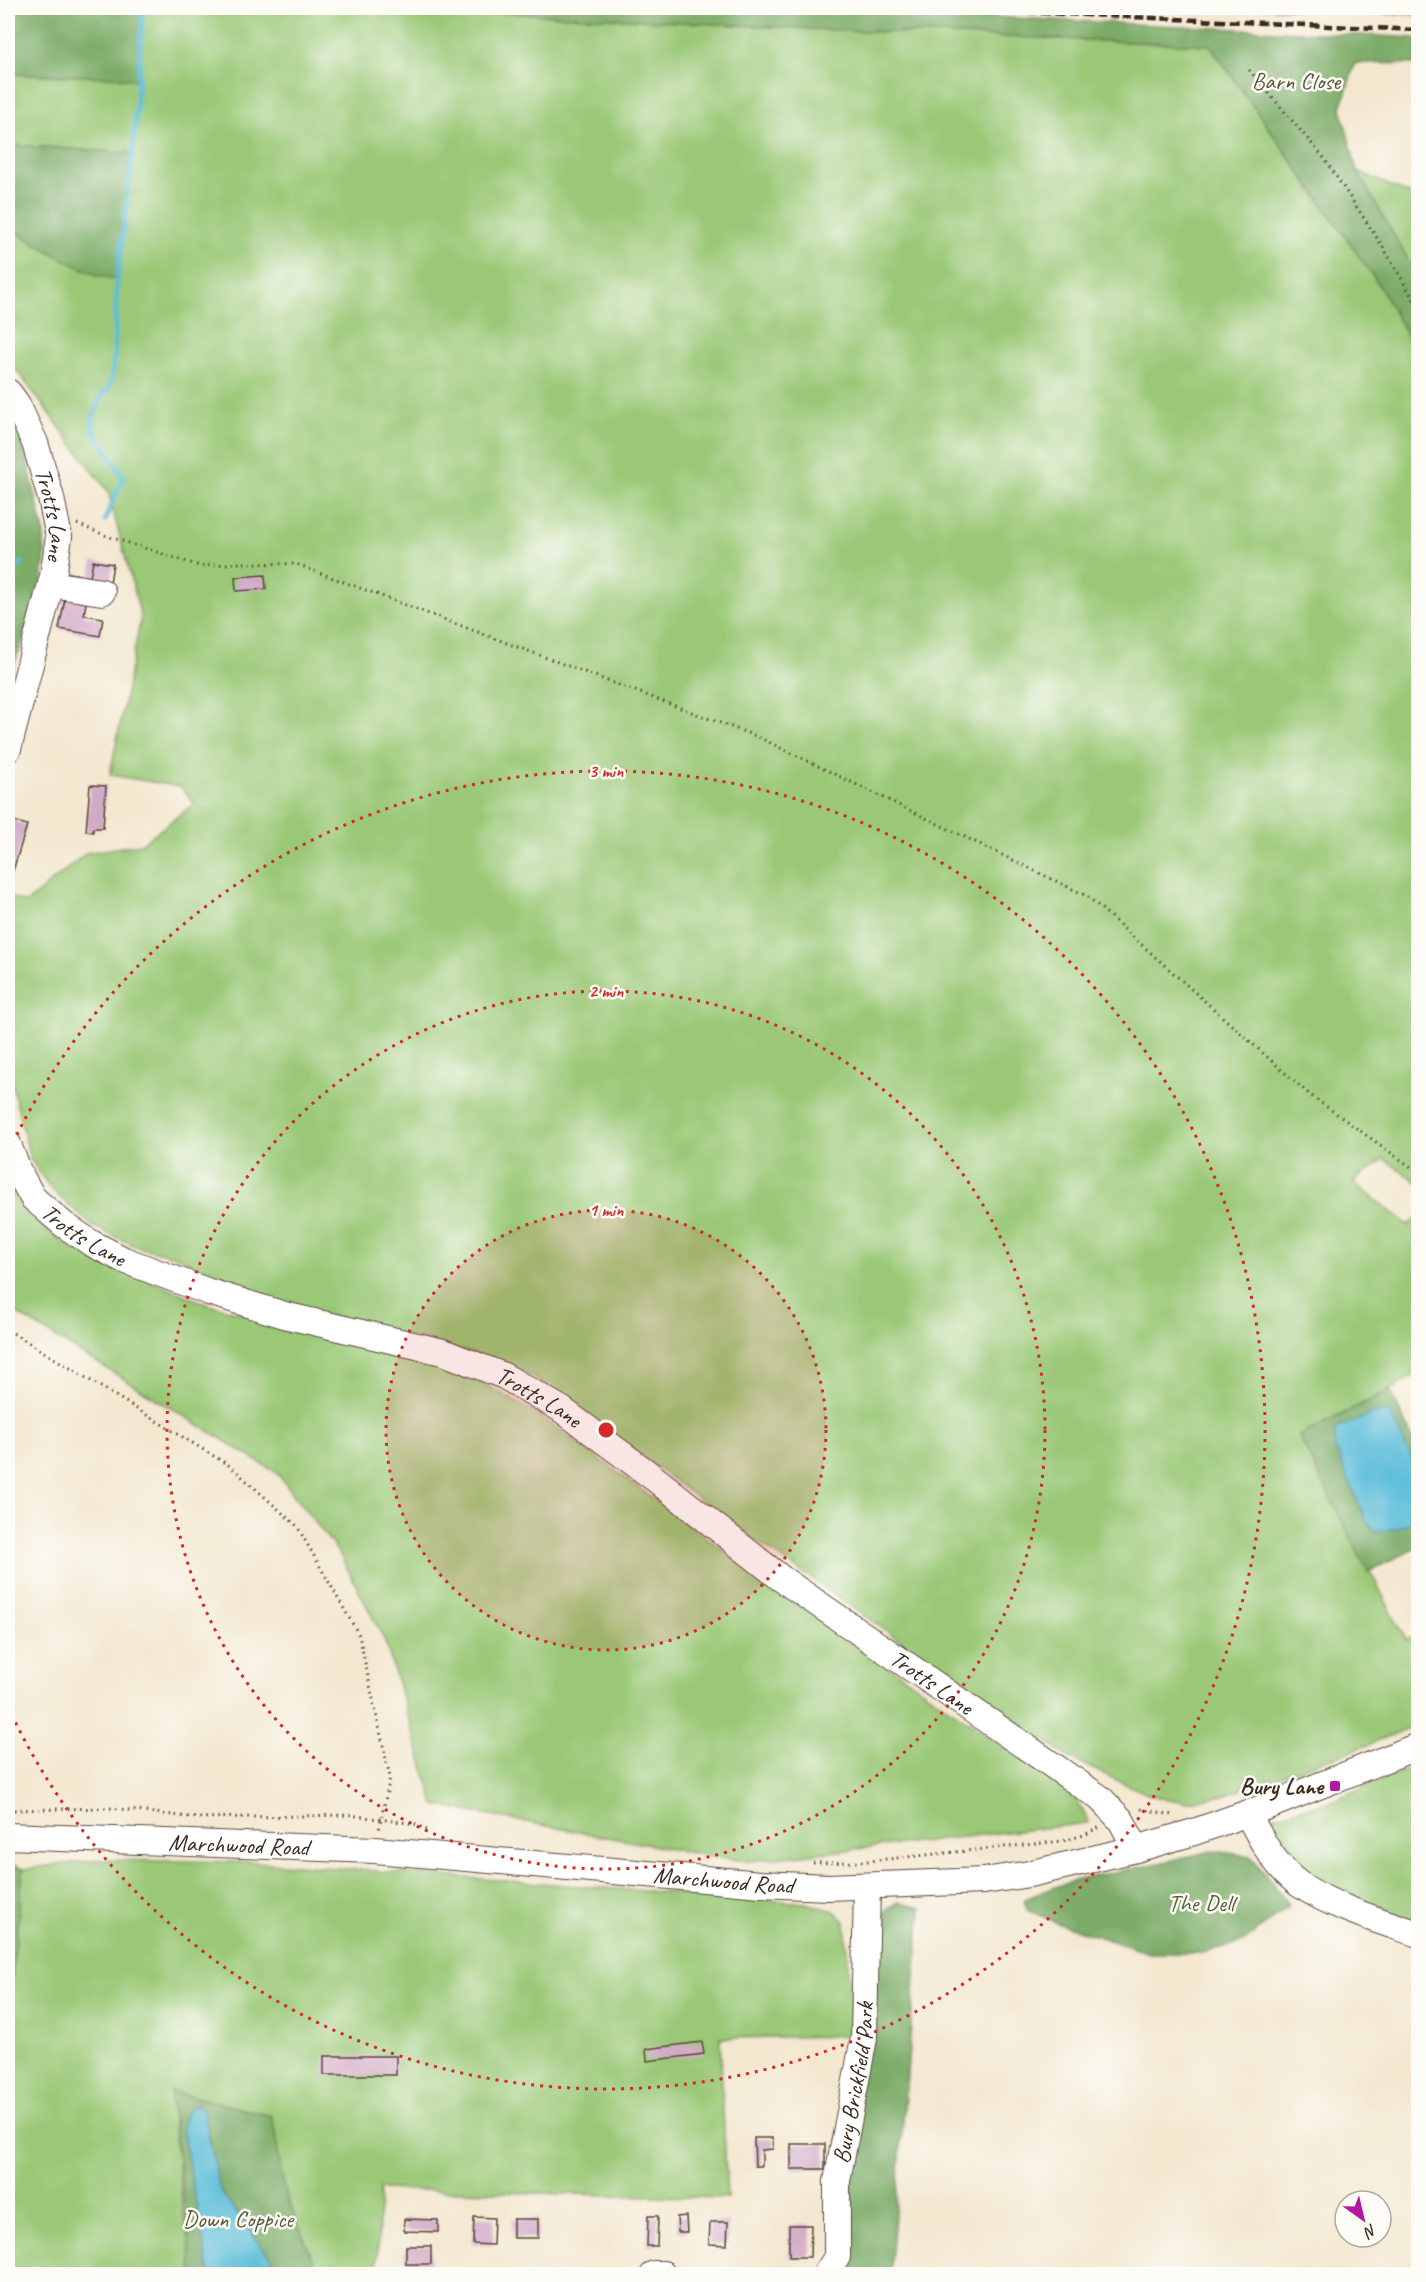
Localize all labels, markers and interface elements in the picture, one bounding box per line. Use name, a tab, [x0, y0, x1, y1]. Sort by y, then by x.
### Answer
park label: Barn Close	[1252, 66, 1342, 96]
street label: Trotts Lane	[28, 464, 74, 565]
text: 3 min	[589, 760, 624, 782]
text: 2 min	[589, 980, 624, 1002]
street label: Trotts Lane	[35, 1197, 133, 1274]
text: 1 min	[589, 1199, 624, 1221]
street label: Trotts Lane	[492, 1360, 589, 1435]
centre of rings	[596, 1420, 616, 1440]
street label: Trotts Lane	[884, 1643, 981, 1723]
place label: Bury Lane	[1240, 1771, 1325, 1801]
marker: Bury Lane	[1328, 1779, 1342, 1793]
street label: Marchwood Road	[168, 1827, 313, 1863]
street label: Marchwood Road	[652, 1860, 798, 1901]
park label: The Dell	[1168, 1888, 1238, 1918]
street label: Bury Brickfield Park	[826, 2000, 880, 2166]
north arrow	[1333, 2189, 1393, 2249]
park label: Down Coppice	[183, 2204, 295, 2234]
text: N	[1359, 2220, 1381, 2243]

